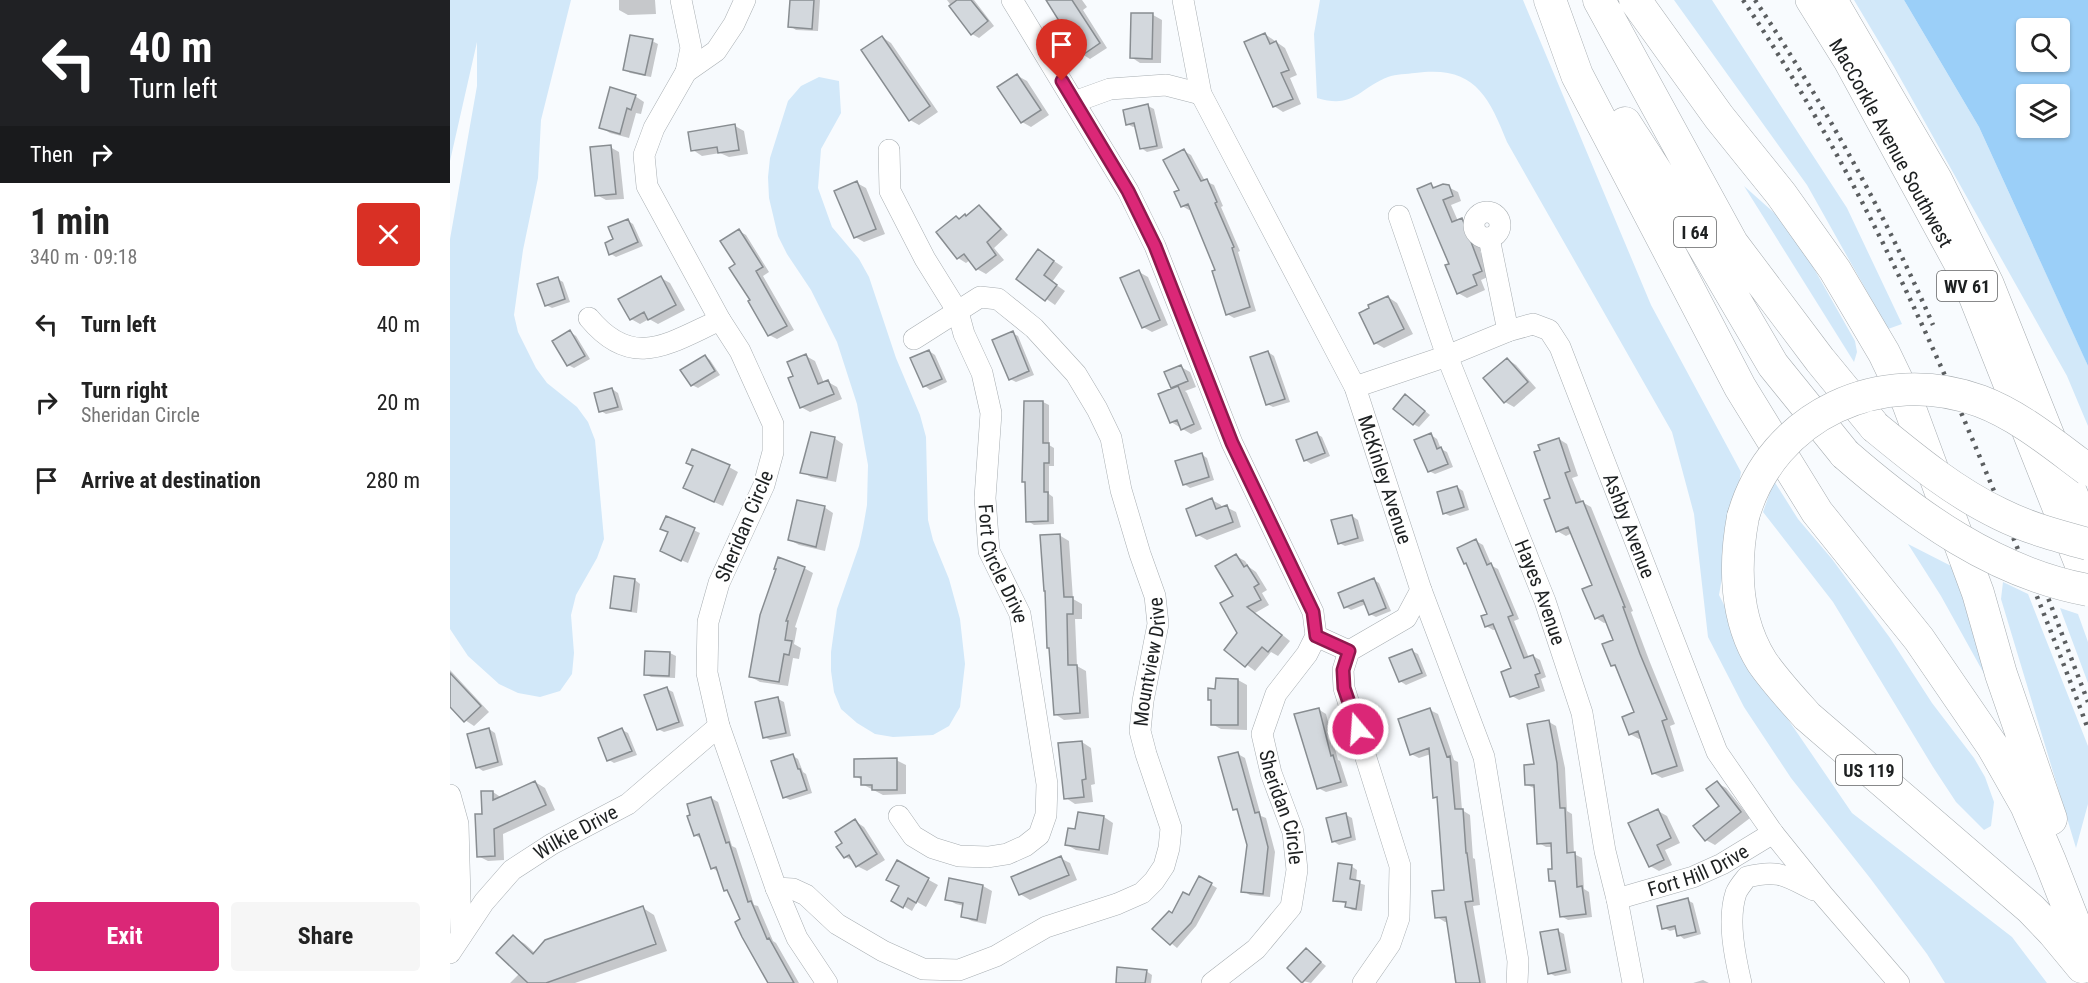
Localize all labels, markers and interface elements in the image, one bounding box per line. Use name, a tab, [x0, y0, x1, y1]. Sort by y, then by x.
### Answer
map controls	[2016, 18, 2070, 138]
button: search	[2016, 18, 2070, 72]
pin	[1036, 19, 1087, 81]
text: 40 m	[129, 23, 212, 72]
icon: left	[30, 24, 108, 102]
icon: arrive	[1045, 28, 1078, 61]
street label: MacCorkle Avenue Southwest	[1824, 34, 1958, 252]
text: Turn left	[129, 73, 218, 105]
button: layers	[2016, 84, 2070, 138]
icon: right	[85, 138, 118, 171]
text: Then	[30, 142, 73, 167]
text: 1 min	[30, 201, 110, 243]
button: close	[357, 203, 420, 266]
road number: I 64	[1674, 217, 1716, 247]
text: 340 m · 09:18	[30, 245, 137, 269]
road number: WV 61	[1937, 271, 1997, 301]
icon: left	[30, 308, 63, 341]
text: Turn left	[81, 312, 156, 337]
text: 40 m	[377, 312, 420, 337]
text: Turn right	[81, 378, 168, 403]
icon: right	[30, 386, 63, 419]
text: 20 m	[377, 390, 420, 415]
text: Sheridan Circle	[81, 403, 200, 427]
street label: McKinley Avenue	[1353, 412, 1417, 547]
icon: arrive	[30, 464, 63, 497]
street label: Sheridan Circle	[710, 467, 778, 585]
text: Arrive at destination	[81, 468, 261, 493]
text: 280 m	[366, 468, 420, 493]
street label: Ashby Avenue	[1598, 470, 1660, 582]
street label: Fort Circle Drive	[973, 503, 1033, 625]
street label: Hayes Avenue	[1510, 536, 1571, 648]
street label: Mountview Drive	[1129, 596, 1170, 727]
position arrow	[1326, 697, 1390, 761]
street label: Sheridan Circle	[1254, 747, 1308, 866]
road number: US 119	[1836, 755, 1902, 785]
street label: Wilkie Drive	[529, 800, 622, 865]
street label: Fort Hill Drive	[1645, 839, 1753, 902]
button: Exit	[30, 902, 219, 971]
button: Share	[231, 902, 420, 971]

